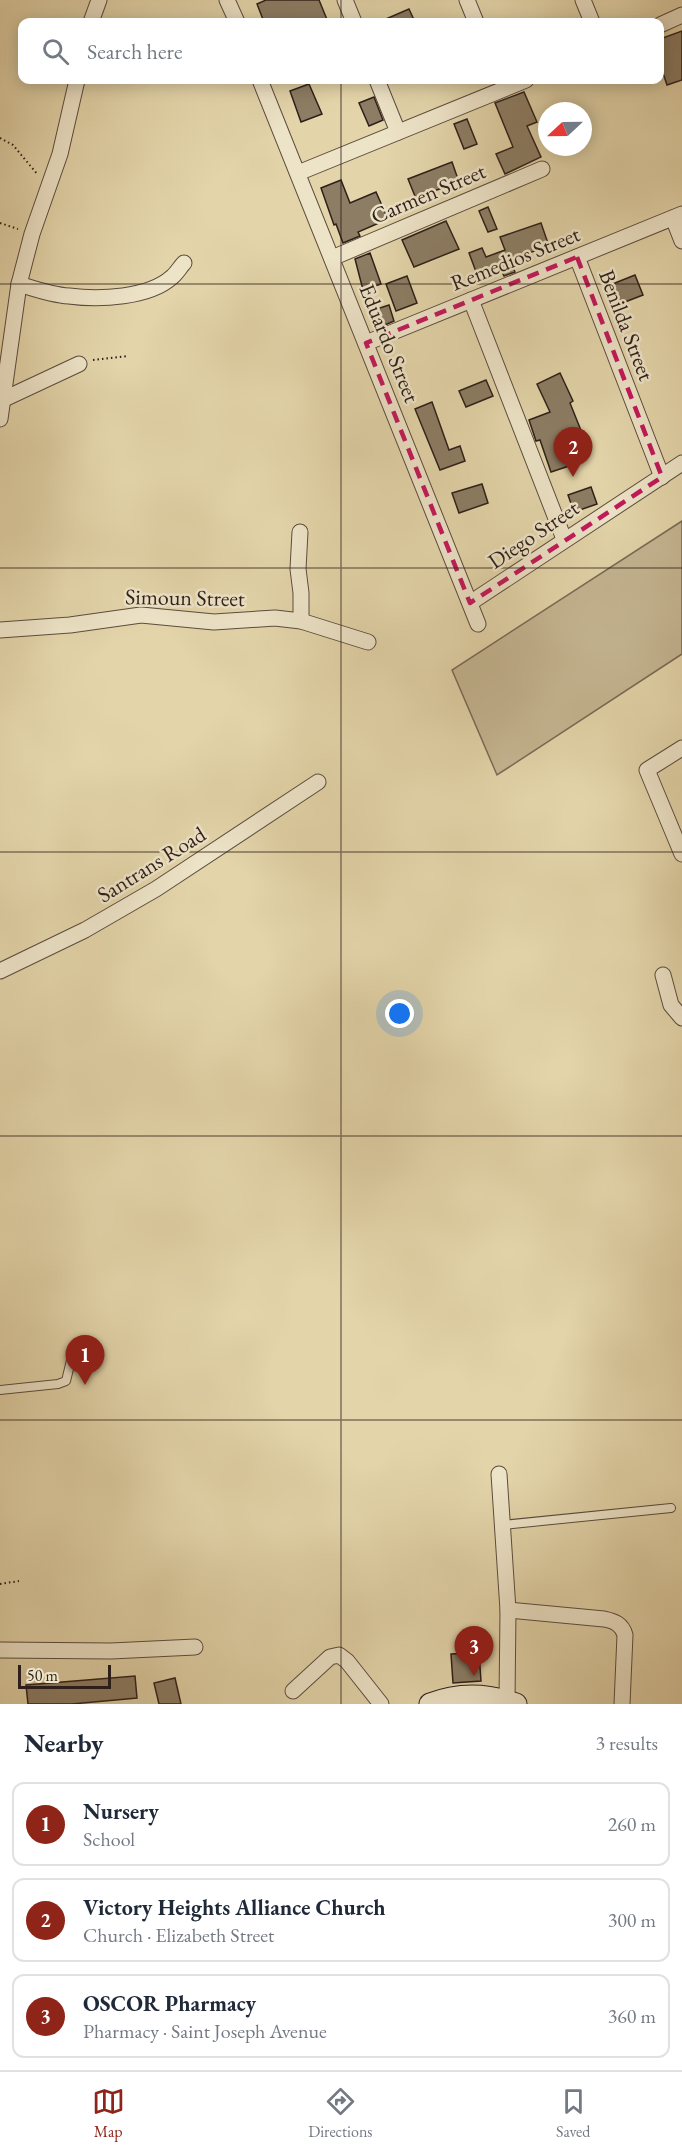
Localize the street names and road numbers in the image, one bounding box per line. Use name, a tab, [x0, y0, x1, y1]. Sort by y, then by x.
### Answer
street label: Carmen Street	[366, 156, 490, 231]
street label: Remedios Street	[446, 219, 584, 298]
street label: Benilda Street	[592, 266, 661, 385]
street label: Eduardo Street	[353, 280, 427, 407]
street label: Diego Street	[482, 493, 584, 575]
street label: Simoun Street	[125, 582, 245, 613]
street label: Santrans Road	[91, 819, 212, 909]

